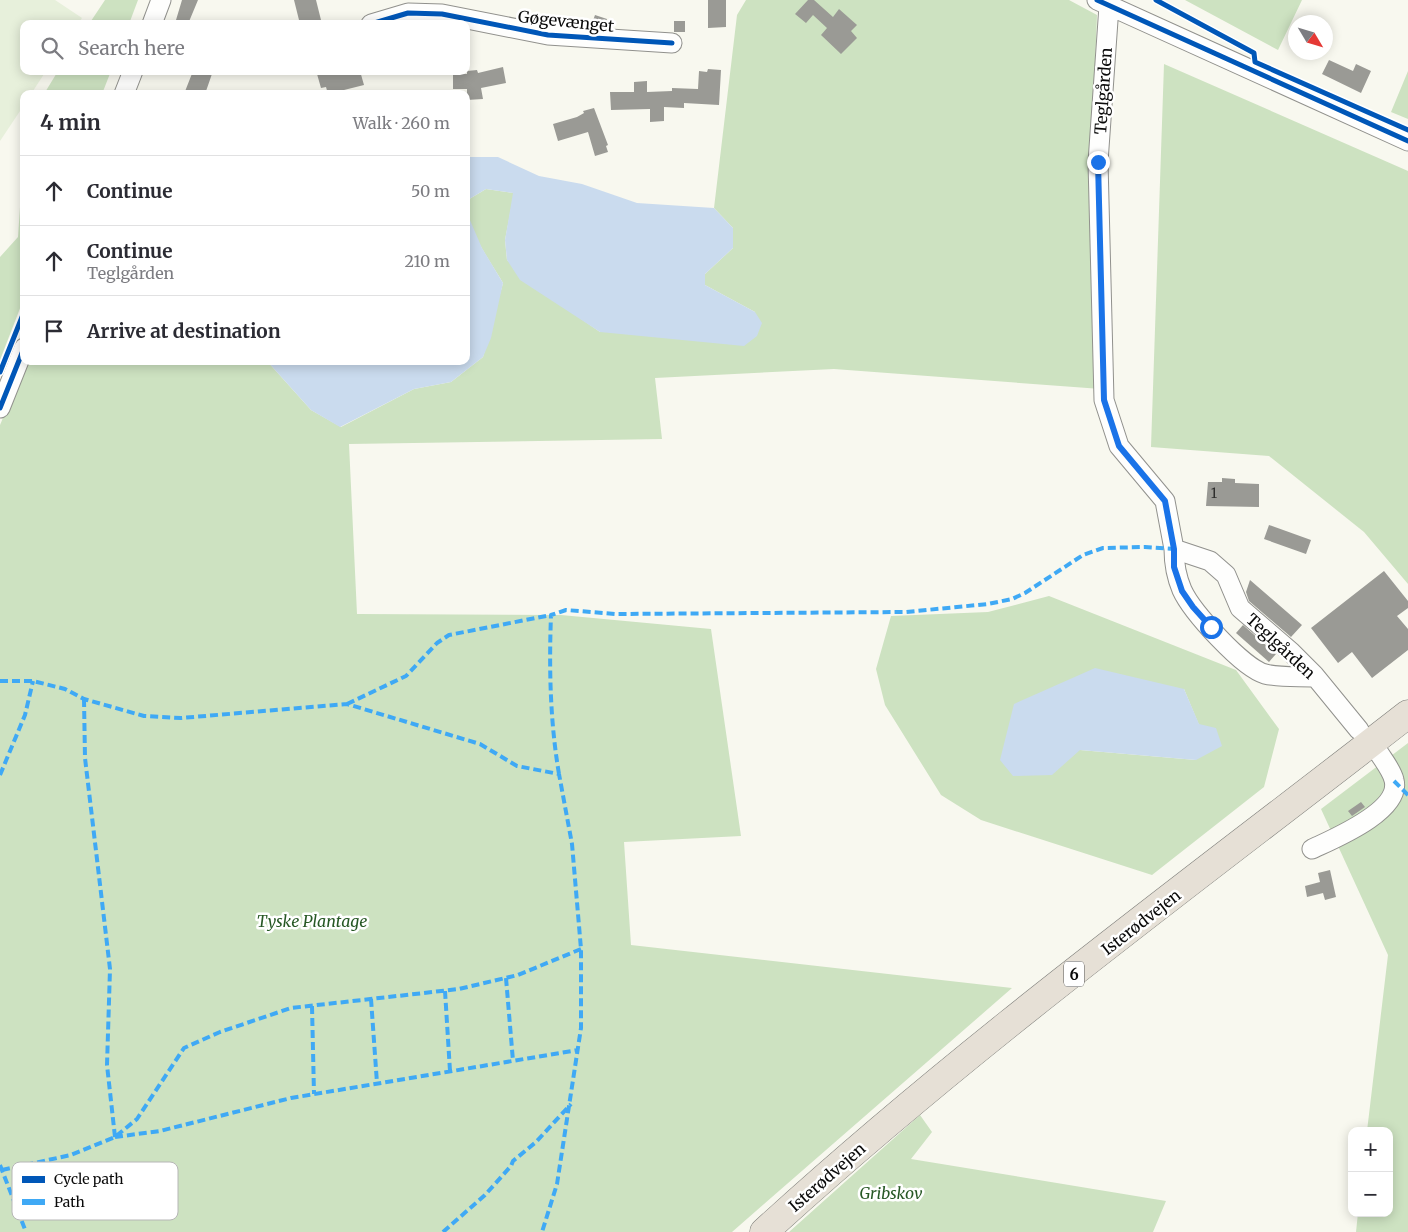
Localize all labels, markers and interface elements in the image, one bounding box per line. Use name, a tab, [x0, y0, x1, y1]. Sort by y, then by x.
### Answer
street label: Gøgevænget	[517, 6, 616, 36]
north arrow	[1288, 15, 1333, 60]
search box	[20, 20, 470, 75]
icon: search	[38, 34, 66, 62]
text: Search here	[78, 36, 185, 60]
street label: Teglgården	[1090, 46, 1116, 135]
text: 4 min	[40, 109, 101, 136]
text: Walk · 260 m	[353, 113, 450, 133]
route end	[1087, 151, 1110, 174]
icon: ahead	[40, 177, 68, 205]
text: Continue	[87, 179, 173, 203]
text: 50 m	[411, 181, 450, 201]
text: Continue	[87, 239, 173, 263]
icon: ahead	[40, 247, 68, 275]
text: 210 m	[405, 251, 450, 271]
text: Teglgården	[87, 263, 174, 283]
icon: arrive	[40, 317, 68, 345]
text: Arrive at destination	[87, 319, 281, 343]
house number: 1	[1211, 484, 1217, 502]
street label: Teglgården	[1242, 609, 1320, 683]
route start	[1200, 616, 1223, 639]
street label: Isterødvejen	[1097, 885, 1185, 959]
park label: Tyske Plantage	[257, 911, 367, 931]
road number: 6	[1064, 962, 1084, 986]
map controls	[1348, 1127, 1393, 1217]
button: +	[1348, 1127, 1393, 1172]
street label: Isterødvejen	[785, 1138, 870, 1216]
legend	[12, 1162, 178, 1220]
text: Cycle path	[54, 1170, 124, 1188]
button: −	[1348, 1172, 1393, 1217]
park label: Gribskov	[859, 1183, 923, 1203]
text: Path	[54, 1193, 85, 1211]

